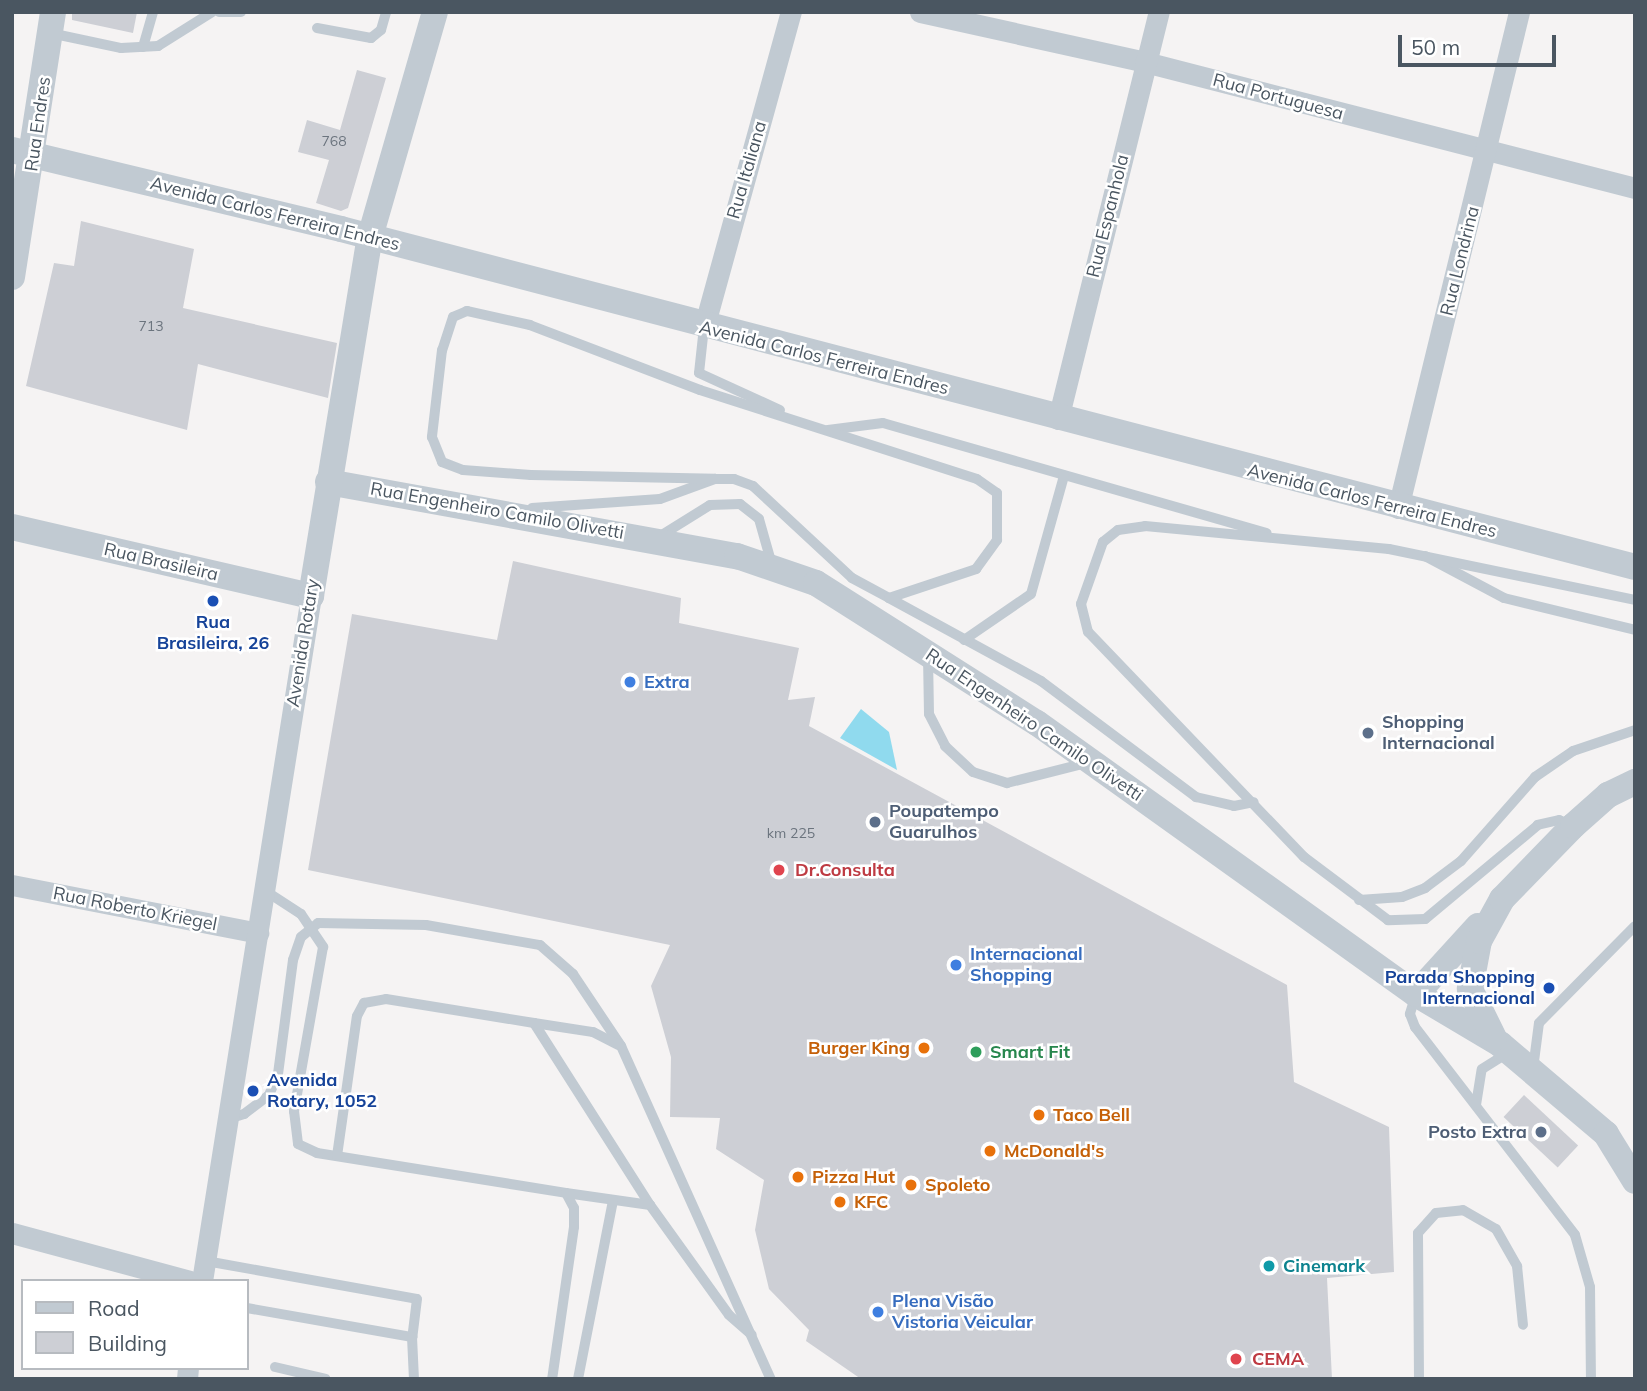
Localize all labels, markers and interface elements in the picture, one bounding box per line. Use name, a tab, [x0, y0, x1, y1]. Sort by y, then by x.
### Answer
scale bar	[1402, 21, 1560, 65]
text: 50 m	[1411, 34, 1460, 60]
street label: Rua Portuguesa	[1210, 69, 1346, 125]
street label: Rua Endres	[21, 75, 55, 173]
street label: Rua Italiana	[723, 119, 771, 221]
house number: 768	[321, 133, 347, 149]
street label: Rua Espanhola	[1082, 152, 1134, 280]
street label: Avenida Carlos Ferreira Endres	[148, 173, 402, 255]
street label: Rua Londrina	[1436, 204, 1484, 318]
street label: Avenida Carlos Ferreira Endres	[697, 317, 951, 399]
house number: 713	[138, 318, 164, 334]
street label: Avenida Carlos Ferreira Endres	[1245, 460, 1499, 542]
street label: Rua Engenheiro Camilo Olivetti	[368, 478, 626, 544]
street label: Rua Brasileira	[102, 538, 220, 586]
street label: Avenida Rotary	[282, 577, 324, 709]
marker: Rua Brasileira, 26	[205, 593, 221, 609]
place label: Rua Brasileira, 26	[157, 612, 269, 654]
street label: Rua Engenheiro Camilo Olivetti	[921, 644, 1147, 806]
place label: Extra	[644, 671, 690, 693]
marker: Extra	[622, 674, 638, 690]
place label: Shopping Internacional	[1382, 712, 1495, 754]
marker: Shopping Internacional	[1360, 725, 1376, 741]
place label: Poupatempo Guarulhos	[889, 801, 999, 844]
marker: Poupatempo Guarulhos	[867, 814, 883, 830]
house number: km 225	[767, 825, 815, 841]
place label: Dr.Consulta	[795, 859, 895, 881]
marker: Dr.Consulta	[769, 860, 789, 880]
street label: Rua Roberto Kriegel	[51, 883, 219, 935]
place label: Internacional Shopping	[970, 944, 1083, 986]
marker: Internacional Shopping	[948, 957, 964, 973]
place label: Parada Shopping Internacional	[1385, 967, 1535, 1010]
marker: Parada Shopping Internacional	[1541, 980, 1557, 996]
place label: Burger King	[808, 1037, 910, 1059]
marker: Burger King	[916, 1040, 932, 1056]
place label: Smart Fit	[990, 1041, 1070, 1063]
marker: Smart Fit	[968, 1044, 984, 1060]
place label: Avenida Rotary, 1052	[267, 1070, 377, 1112]
marker: Avenida Rotary, 1052	[245, 1083, 261, 1099]
place label: Taco Bell	[1053, 1104, 1130, 1126]
marker: Taco Bell	[1031, 1107, 1047, 1123]
place label: Posto Extra	[1428, 1121, 1527, 1143]
marker: Posto Extra	[1533, 1124, 1549, 1140]
place label: McDonald's	[1004, 1140, 1104, 1162]
marker: McDonald's	[982, 1143, 998, 1159]
place label: Pizza Hut	[812, 1166, 895, 1188]
marker: Pizza Hut	[790, 1169, 806, 1185]
place label: Spoleto	[925, 1174, 990, 1196]
marker: Spoleto	[903, 1177, 919, 1193]
place label: KFC	[854, 1191, 888, 1213]
marker: KFC	[832, 1194, 848, 1210]
place label: Cinemark	[1283, 1255, 1365, 1277]
marker: Cinemark	[1261, 1258, 1277, 1274]
legend	[21, 1279, 248, 1370]
place label: Plena Visão Vistoria Veicular	[892, 1291, 1033, 1334]
text: Road	[88, 1295, 139, 1321]
marker: Plena Visão Vistoria Veicular	[870, 1304, 886, 1320]
text: Building	[88, 1330, 167, 1356]
place label: CEMA	[1252, 1348, 1304, 1370]
marker: CEMA	[1226, 1349, 1246, 1369]

